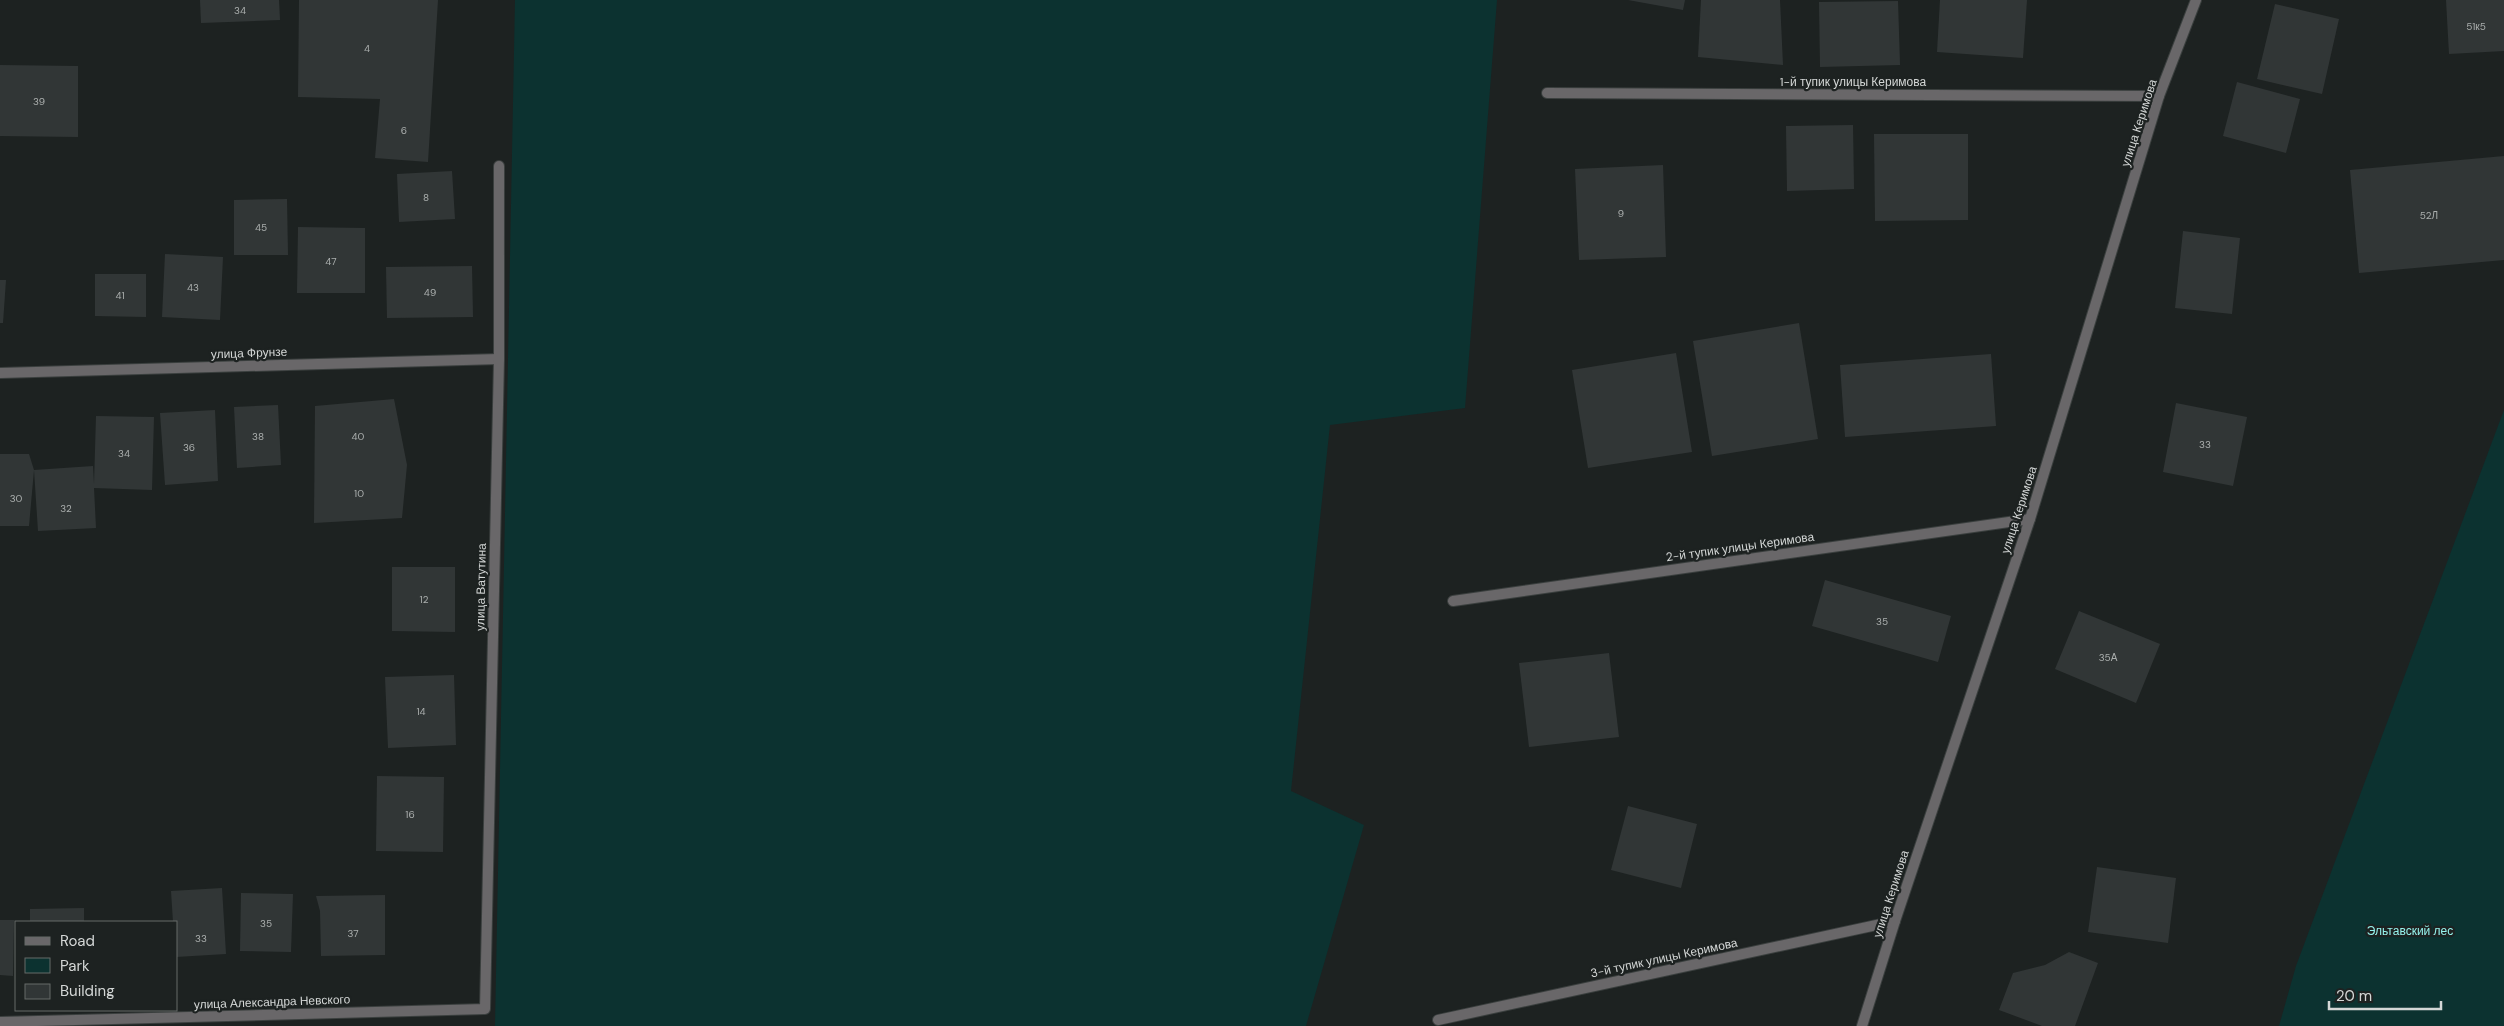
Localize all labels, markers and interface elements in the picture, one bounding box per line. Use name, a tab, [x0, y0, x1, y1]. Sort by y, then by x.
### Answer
house number: 34	[234, 4, 246, 17]
house number: 51к5	[2466, 20, 2486, 33]
house number: 4	[364, 42, 370, 55]
street label: 1-й тупик улицы Керимова	[1780, 74, 1927, 90]
street label: улица Керимова	[2117, 77, 2161, 169]
house number: 39	[33, 95, 45, 108]
house number: 6	[401, 124, 407, 137]
house number: 8	[423, 191, 429, 204]
house number: 9	[1618, 207, 1624, 220]
house number: 52Л	[2420, 209, 2438, 222]
house number: 45	[255, 221, 267, 234]
house number: 47	[325, 255, 337, 268]
house number: 43	[187, 281, 199, 294]
house number: 49	[424, 286, 436, 299]
house number: 41	[115, 289, 125, 302]
street label: улица Фрунзе	[210, 344, 288, 362]
house number: 38	[252, 430, 264, 443]
house number: 40	[352, 430, 365, 443]
house number: 33	[2199, 438, 2211, 451]
house number: 36	[183, 441, 195, 454]
house number: 34	[118, 447, 130, 460]
street label: улица Керимова	[1997, 464, 2041, 556]
house number: 10	[354, 487, 364, 500]
house number: 30	[10, 492, 23, 505]
house number: 32	[60, 502, 72, 515]
street label: 2-й тупик улицы Керимова	[1665, 529, 1815, 565]
street label: улица Ватутина	[472, 543, 490, 631]
house number: 12	[420, 593, 429, 606]
house number: 35	[1876, 615, 1888, 628]
house number: 35А	[2099, 651, 2118, 664]
house number: 14	[416, 705, 426, 718]
house number: 16	[405, 808, 415, 821]
street label: улица Керимова	[1869, 848, 1913, 940]
house number: 35	[260, 917, 272, 930]
legend	[15, 921, 178, 1011]
park label: Эльтавский лес	[2367, 923, 2453, 939]
house number: 37	[347, 927, 359, 940]
text: Road	[60, 931, 95, 951]
house number: 33	[195, 932, 207, 945]
street label: 3-й тупик улицы Керимова	[1589, 935, 1739, 981]
text: Park	[60, 956, 90, 976]
scale bar	[2329, 978, 2442, 1010]
text: Building	[60, 981, 115, 1001]
text: 20 m	[2336, 986, 2372, 1006]
street label: улица Александра Невского	[194, 991, 351, 1013]

